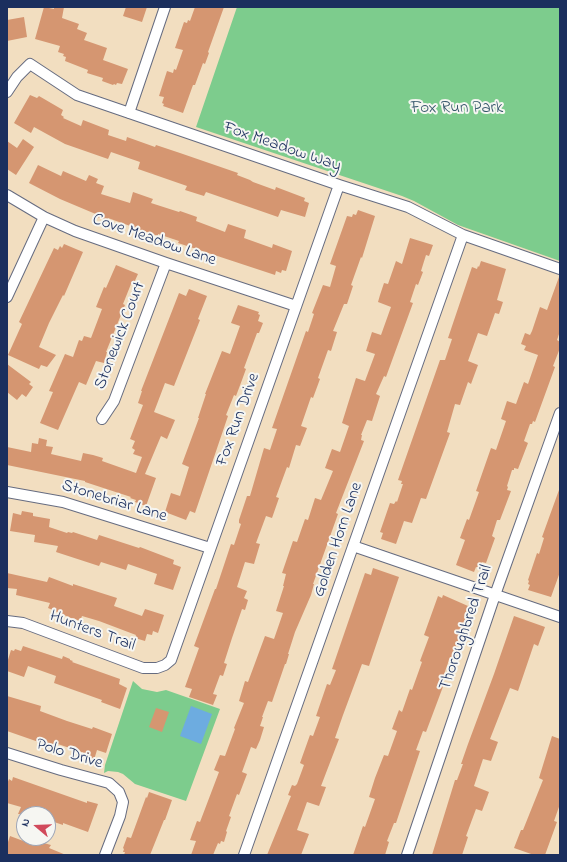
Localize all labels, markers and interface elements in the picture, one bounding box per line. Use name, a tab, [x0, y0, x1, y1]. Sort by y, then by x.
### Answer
park label: Fox Run Park	[411, 99, 503, 119]
street label: Fox Meadow Way	[221, 118, 343, 178]
street label: Cove Meadow Lane	[89, 210, 219, 272]
street label: Stonewick Court	[91, 279, 151, 393]
street label: Fox Run Drive	[213, 371, 265, 469]
street label: Stonebriar Lane	[59, 476, 169, 528]
street label: Golden Horn Lane	[310, 480, 368, 600]
street label: Thoroughbred Trail	[436, 563, 498, 693]
street label: Hunters Trail	[46, 607, 138, 657]
street label: Polo Drive	[33, 735, 105, 775]
north arrow	[16, 806, 56, 846]
text: N	[17, 816, 34, 829]

